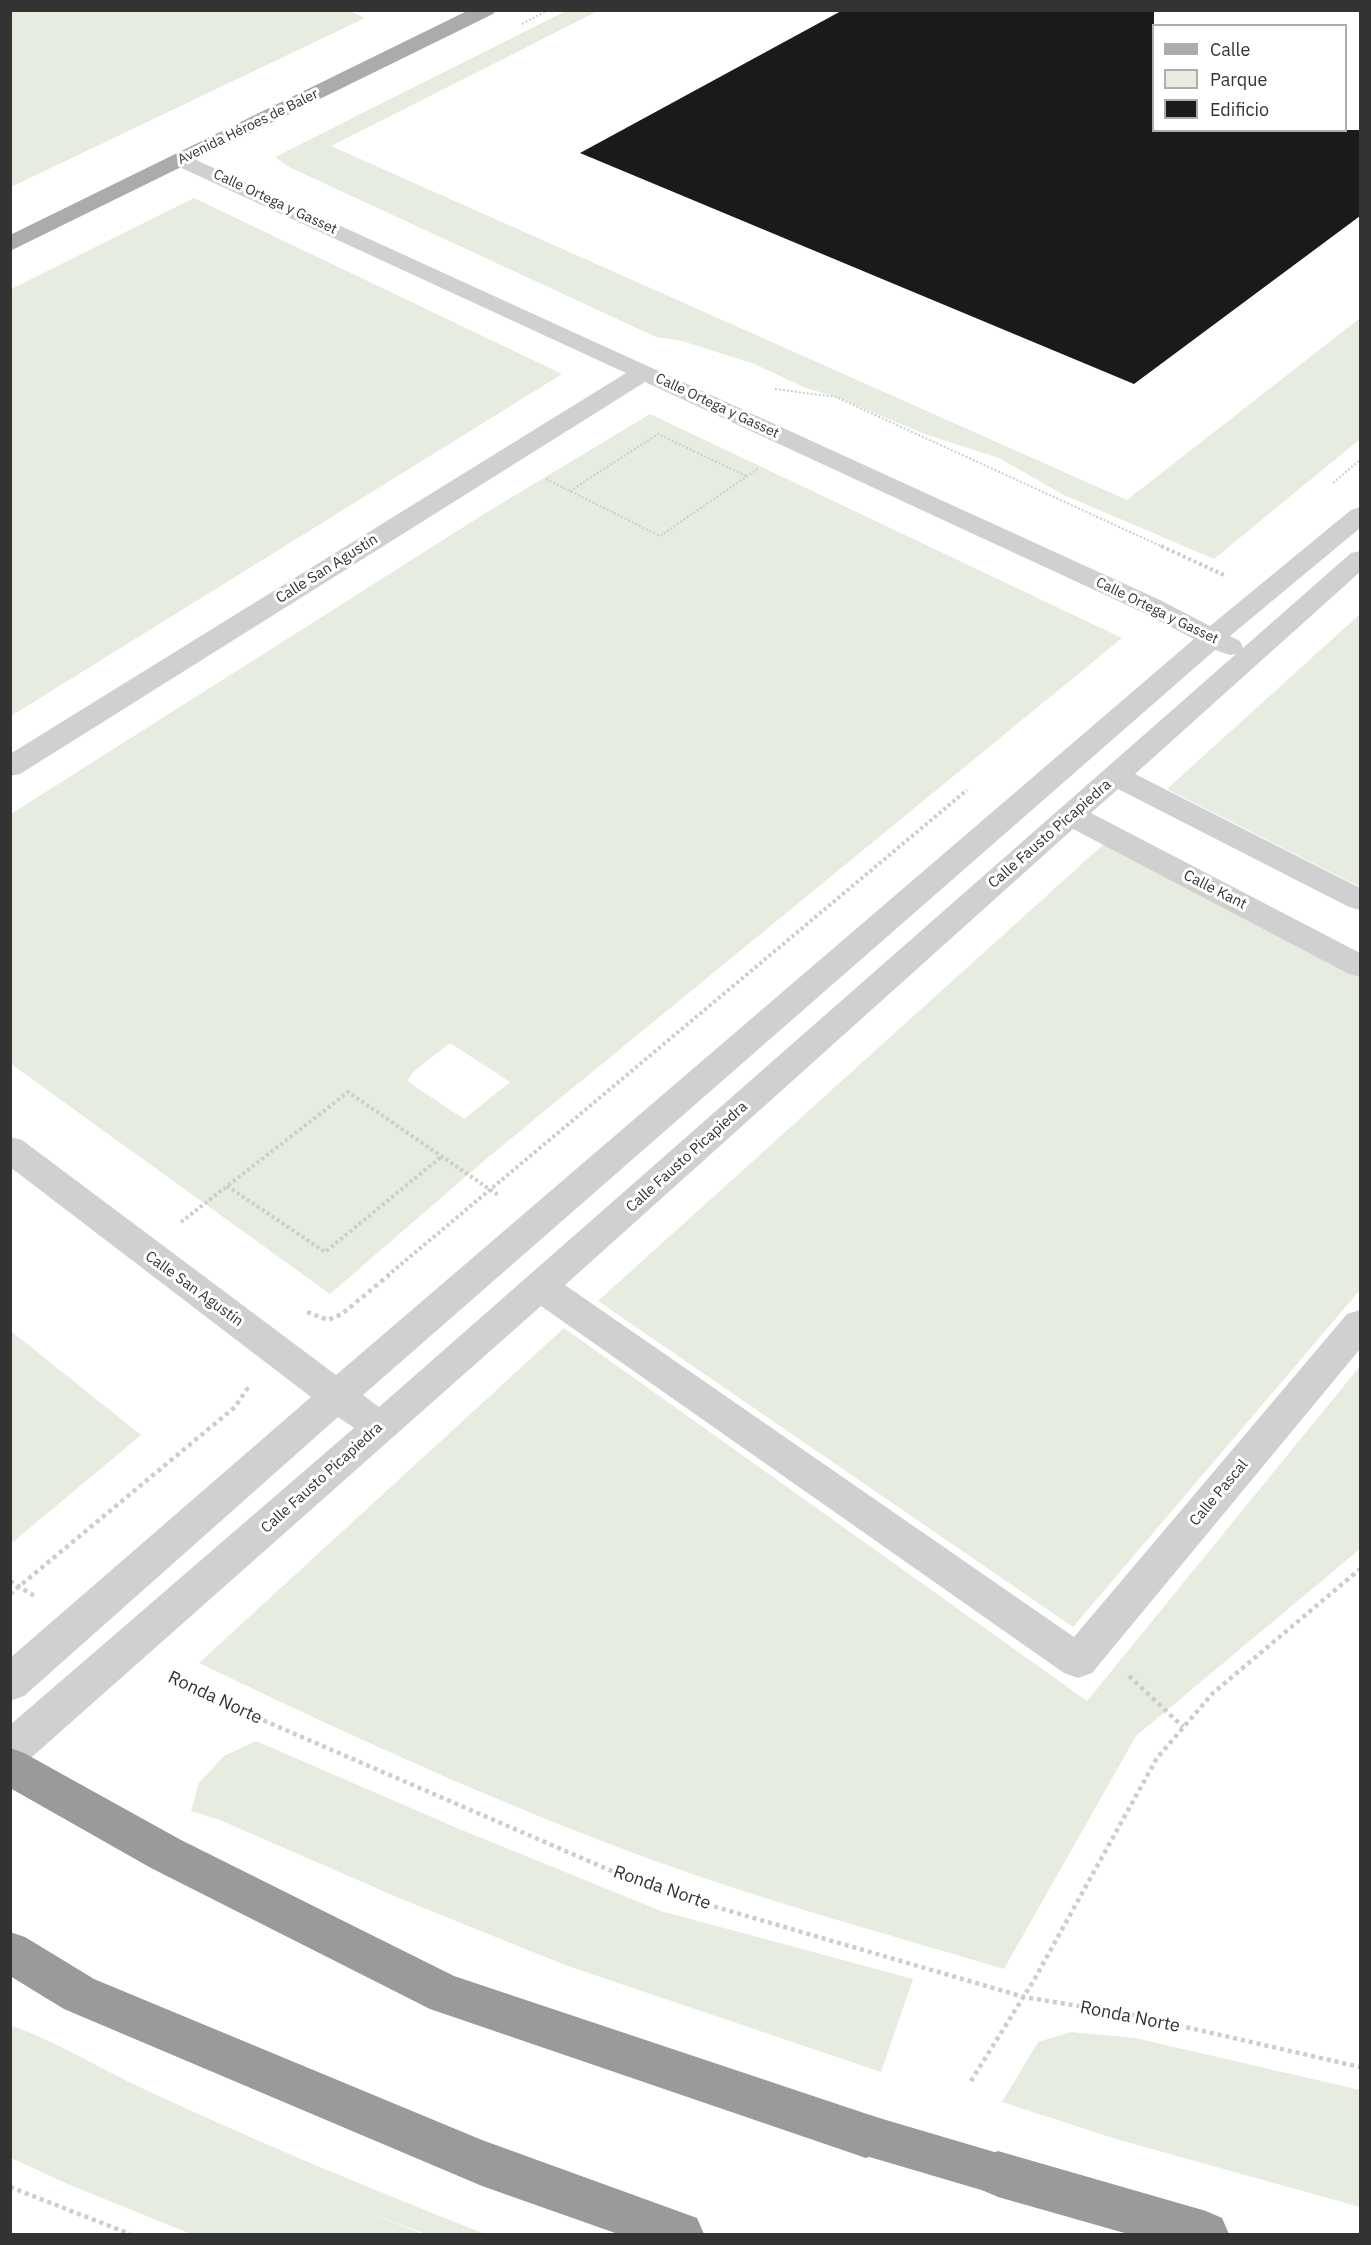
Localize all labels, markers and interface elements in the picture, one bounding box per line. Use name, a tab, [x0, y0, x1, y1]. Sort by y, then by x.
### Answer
legend	[1152, 24, 1347, 132]
text: Calle	[1210, 38, 1250, 61]
text: Parque	[1210, 68, 1267, 91]
street label: Avenida Héroes de Baler	[175, 86, 321, 168]
text: Edificio	[1210, 98, 1269, 121]
street label: Calle Ortega y Gasset	[211, 166, 339, 238]
street label: Calle Ortega y Gasset	[653, 370, 781, 442]
street label: Calle San Agustín	[273, 530, 381, 608]
street label: Calle Ortega y Gasset	[1093, 574, 1221, 648]
street label: Calle Fausto Picapiedra	[985, 776, 1115, 892]
street label: Calle Kant	[1181, 866, 1249, 914]
street label: Calle Fausto Picapiedra	[623, 1098, 751, 1216]
street label: Calle San Agustín	[142, 1247, 246, 1331]
street label: Calle Fausto Picapiedra	[258, 1419, 386, 1537]
street label: Calle Pascal	[1186, 1456, 1252, 1530]
street label: Ronda Norte	[164, 1667, 266, 1729]
street label: Ronda Norte	[611, 1861, 713, 1915]
street label: Ronda Norte	[1078, 1997, 1182, 2037]

